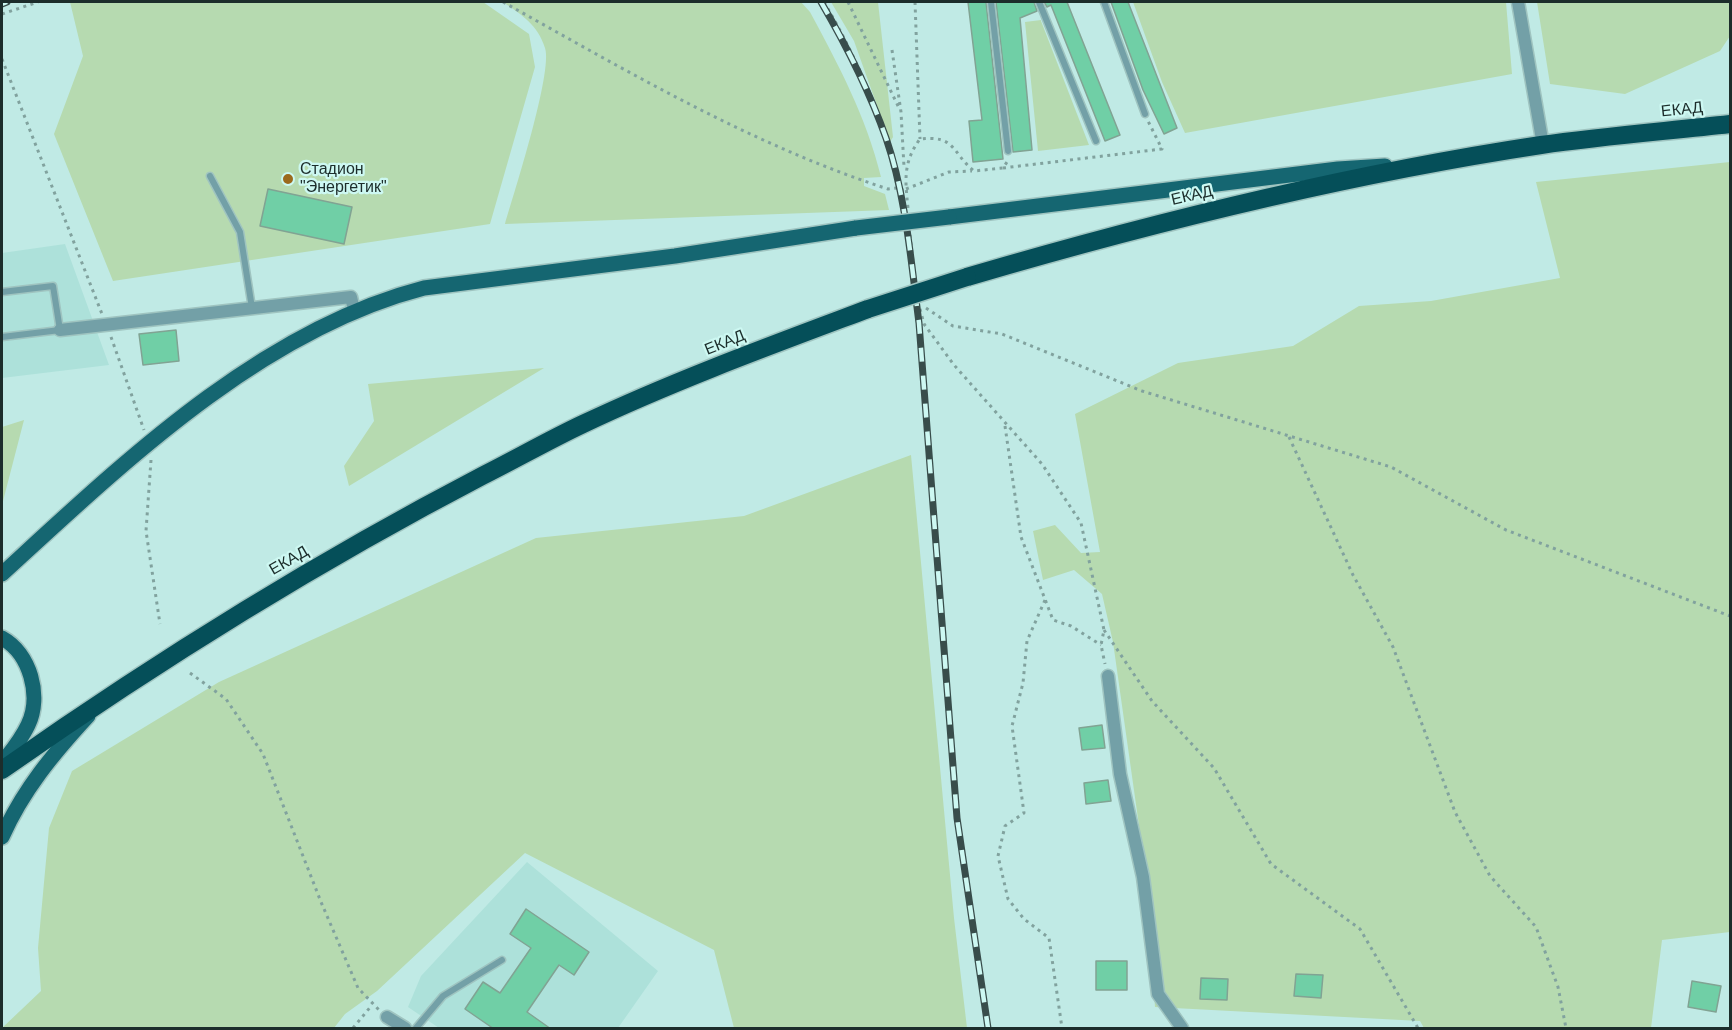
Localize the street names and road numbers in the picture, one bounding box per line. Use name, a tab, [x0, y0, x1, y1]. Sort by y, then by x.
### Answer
street label: ЕКАД	[1660, 98, 1704, 122]
street label: ЕКАД	[1169, 182, 1215, 210]
street label: ЕКАД	[702, 326, 748, 360]
street label: ЕКАД	[266, 542, 312, 580]

